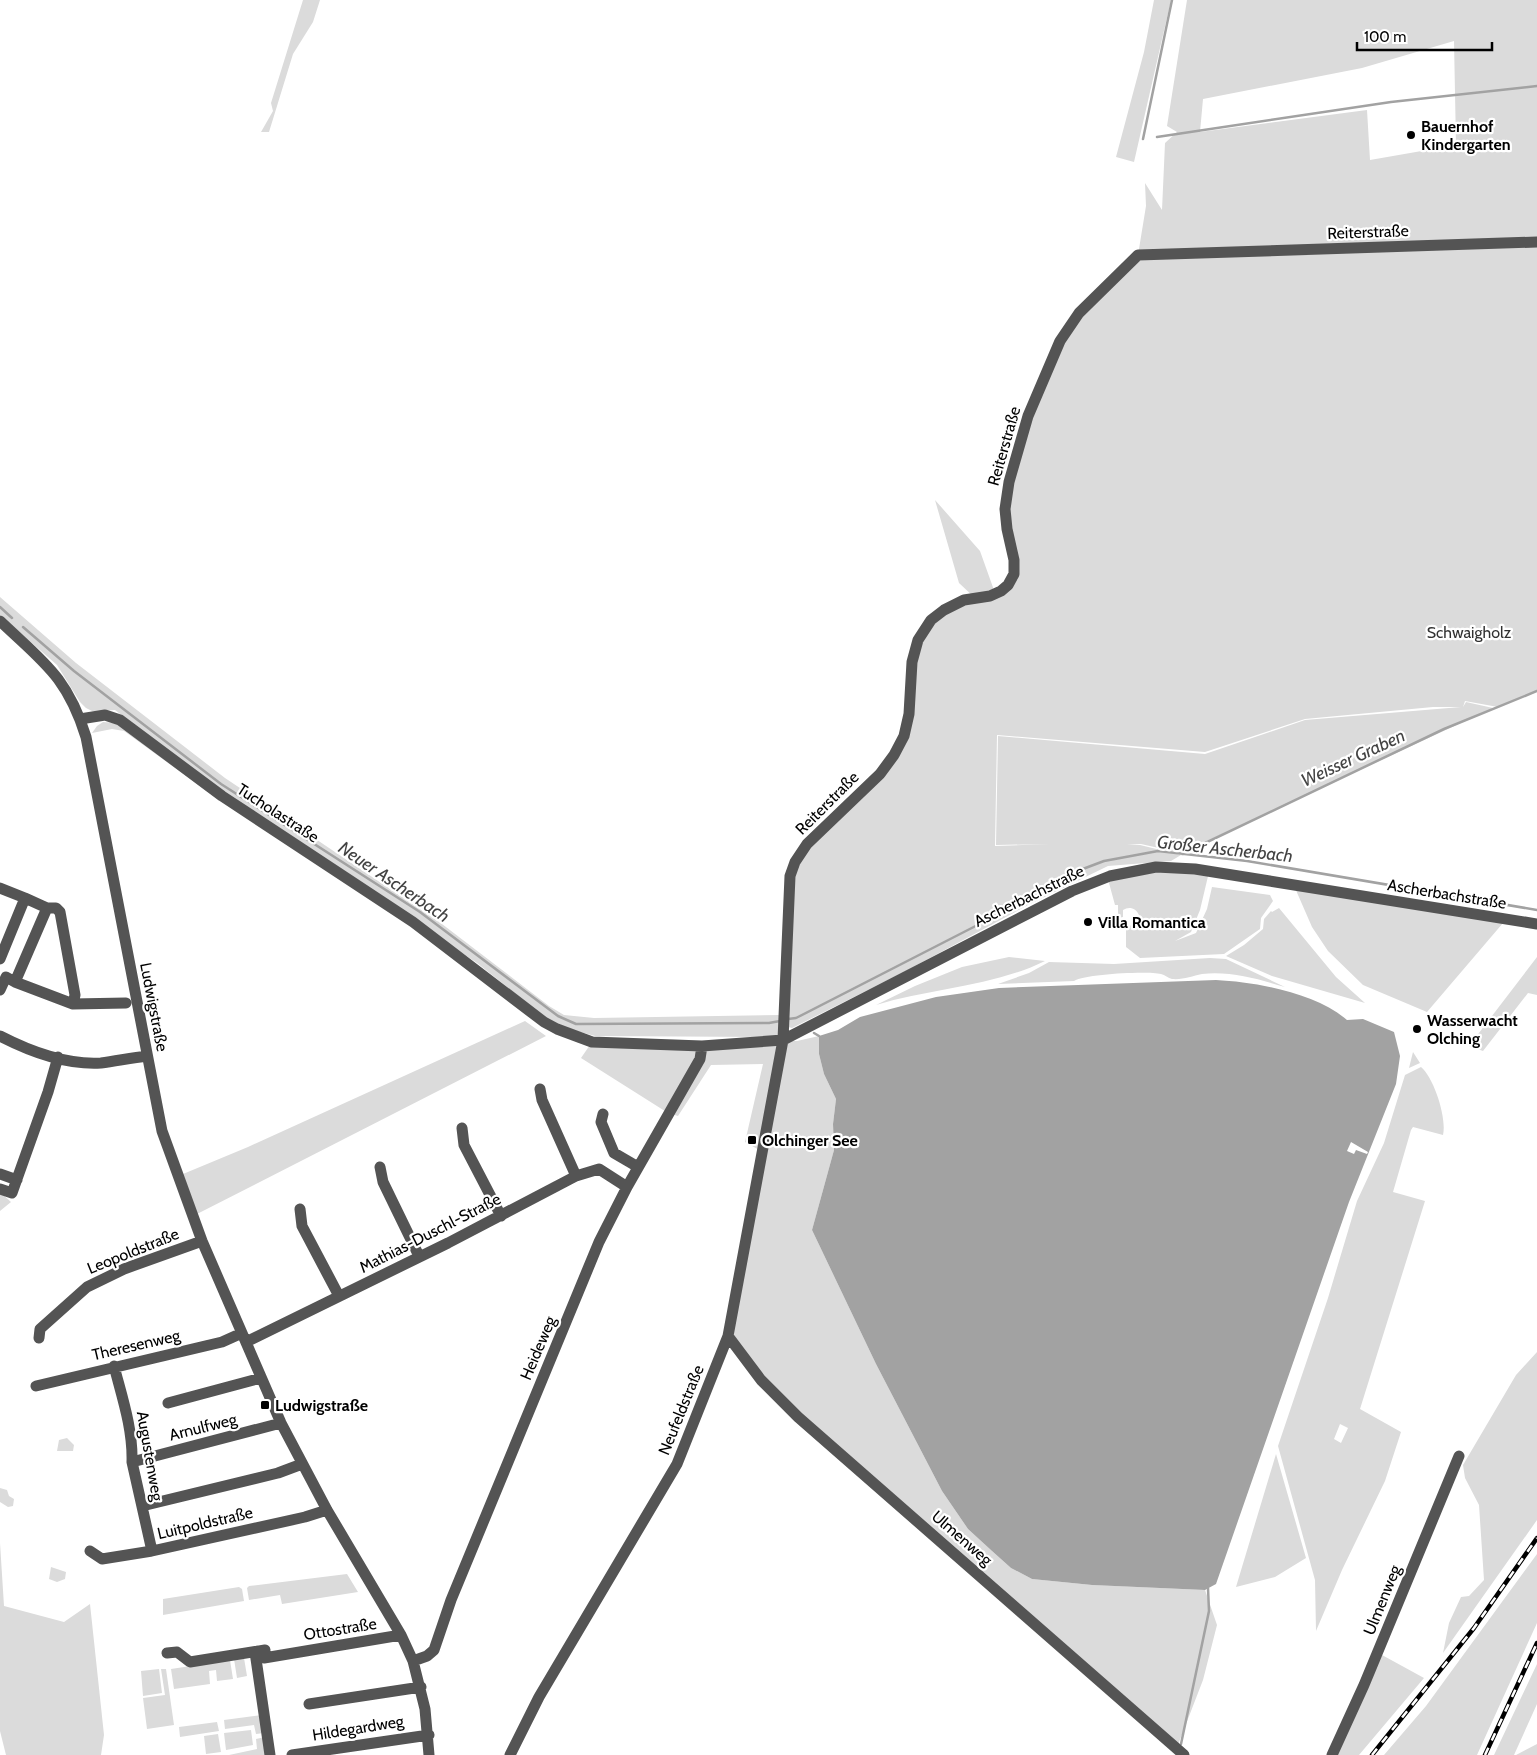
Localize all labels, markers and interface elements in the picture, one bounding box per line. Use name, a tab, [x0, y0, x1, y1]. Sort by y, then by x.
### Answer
scale bar	[1357, 20, 1492, 52]
text: 100 m	[1364, 28, 1406, 46]
place label: Bauernhof Kindergarten	[1421, 117, 1511, 154]
marker: Bauernhof Kindergarten	[1405, 129, 1417, 141]
street label: Reiterstraße	[1327, 221, 1409, 243]
street label: Reiterstraße	[984, 404, 1024, 488]
park label: Schwaigholz	[1427, 623, 1512, 642]
water label: Weisser Graben	[1298, 724, 1408, 792]
street label: Reiterstraße	[791, 767, 863, 839]
street label: Tucholastraße	[234, 780, 322, 846]
water label: Großer Ascherbach	[1156, 831, 1294, 867]
water label: Neuer Ascherbach	[334, 837, 454, 927]
street label: Ascherbachstraße	[971, 861, 1087, 931]
street label: Ascherbachstraße	[1386, 875, 1508, 913]
place label: Villa Romantica	[1098, 913, 1206, 932]
marker: Villa Romantica	[1082, 916, 1094, 928]
street label: Ludwigstraße	[136, 961, 172, 1053]
place label: Wasserwacht Olching	[1427, 1011, 1518, 1048]
marker: Wasserwacht Olching	[1411, 1023, 1423, 1035]
place label: Olchinger See	[762, 1131, 858, 1150]
marker: Olchinger See	[746, 1134, 758, 1146]
street label: Mathias-Duschl-Straße	[356, 1189, 504, 1277]
street label: Leopoldstraße	[84, 1224, 182, 1278]
street label: Heideweg	[516, 1312, 560, 1383]
street label: Theresenweg	[90, 1325, 183, 1364]
street label: Neufeldstraße	[654, 1362, 708, 1458]
place label: Ludwigstraße	[275, 1396, 368, 1415]
marker: Ludwigstraße	[259, 1399, 271, 1411]
street label: Arnulfweg	[167, 1409, 240, 1445]
street label: Augustenweg	[133, 1410, 167, 1503]
street label: Luitpoldstraße	[155, 1503, 255, 1543]
street label: Ulmenweg	[928, 1507, 997, 1570]
street label: Ulmenweg	[1359, 1561, 1405, 1638]
street label: Ottostraße	[302, 1614, 378, 1644]
street label: Hildegardweg	[311, 1711, 406, 1745]

